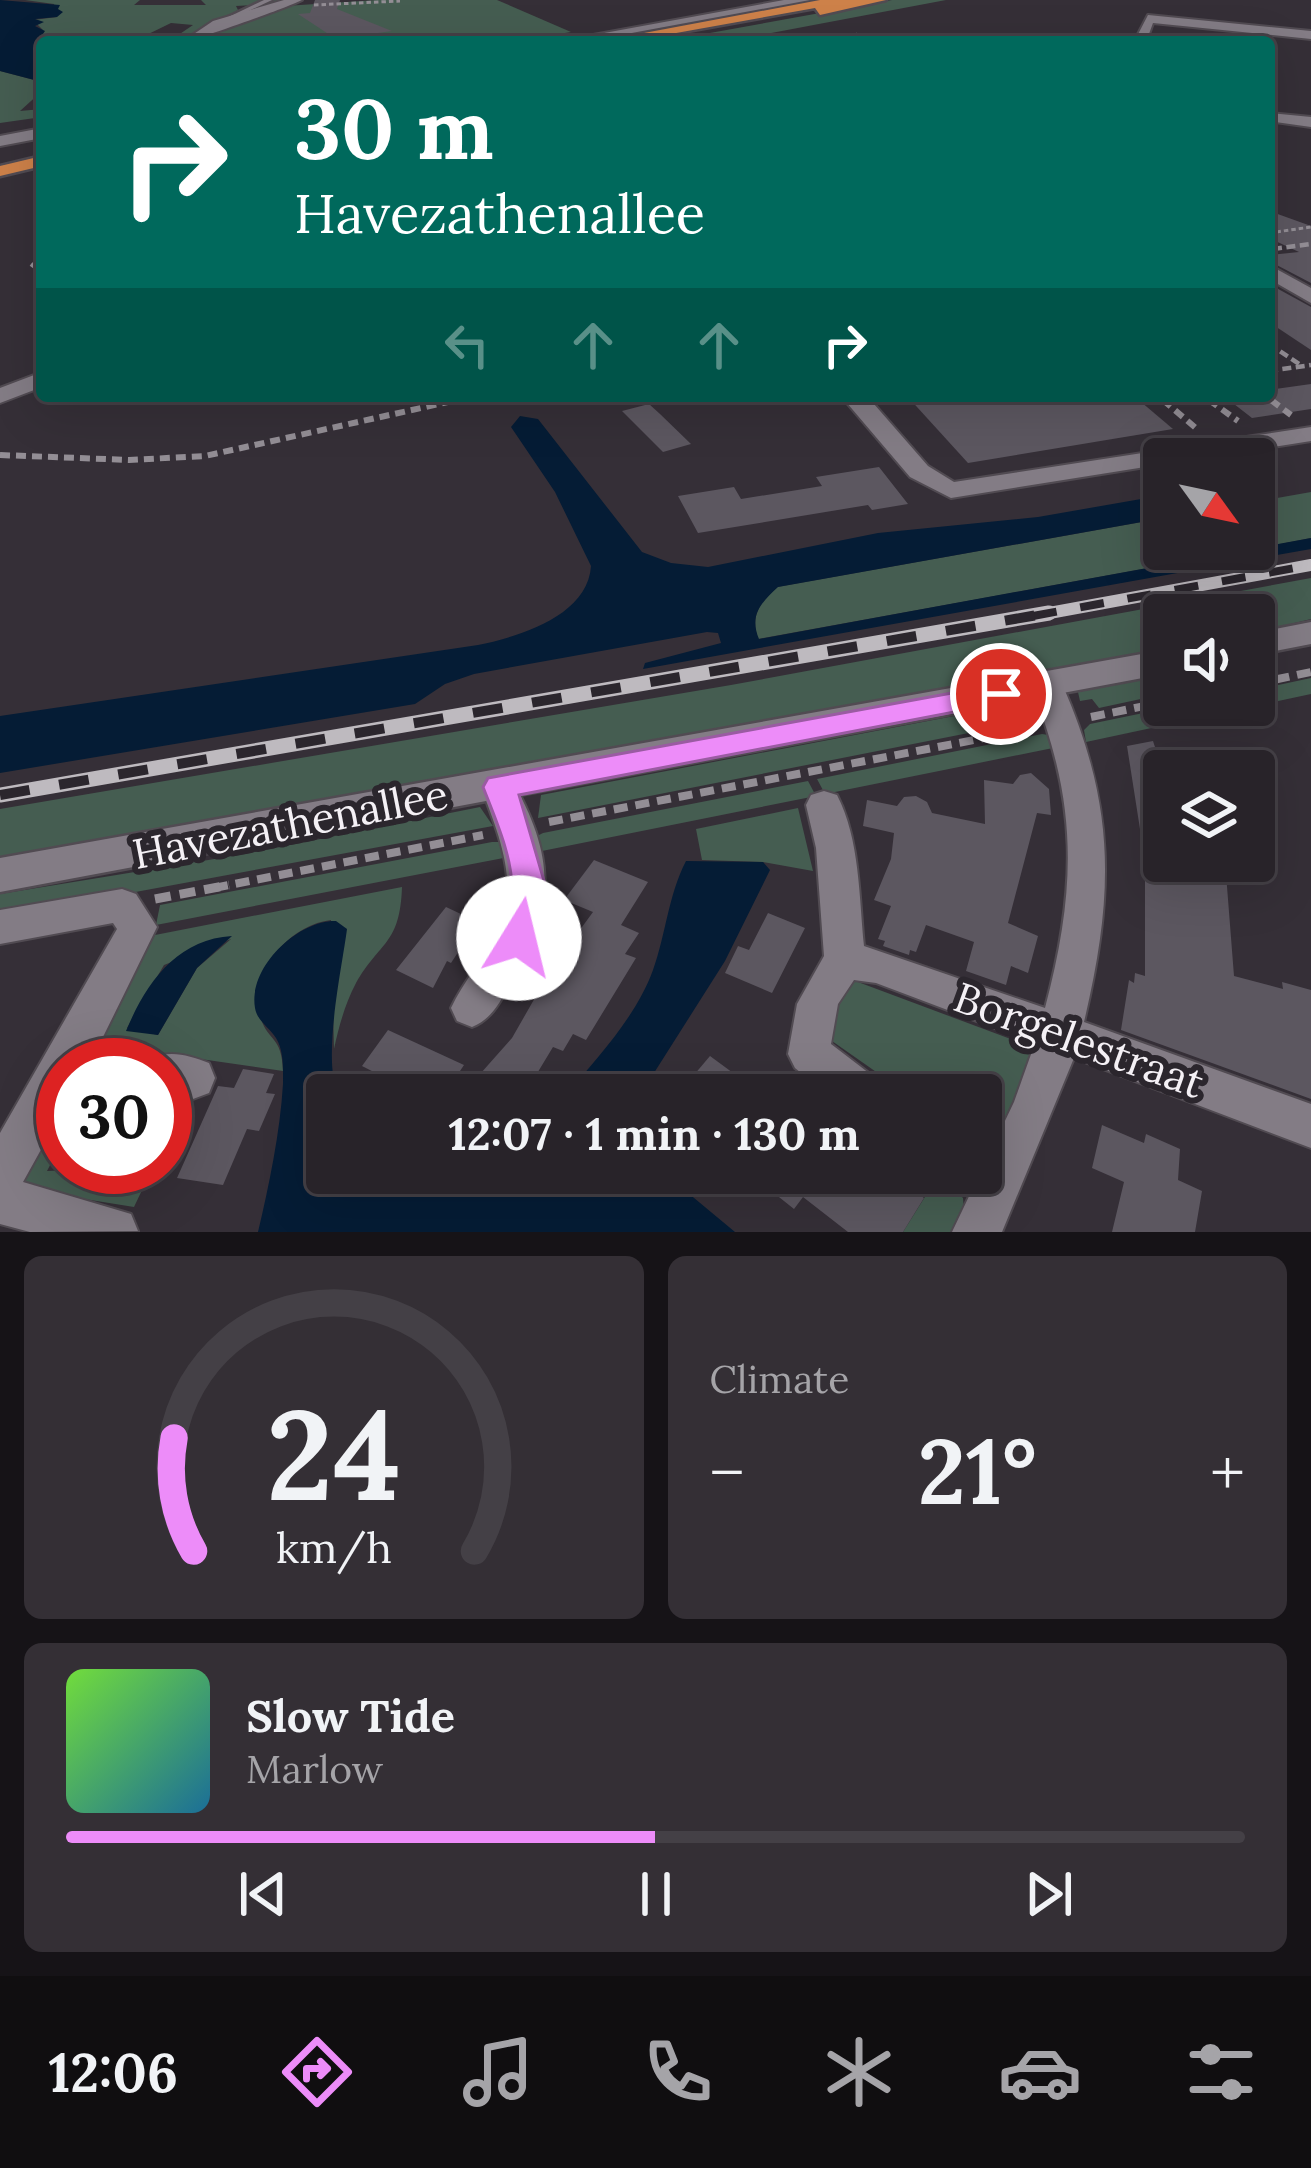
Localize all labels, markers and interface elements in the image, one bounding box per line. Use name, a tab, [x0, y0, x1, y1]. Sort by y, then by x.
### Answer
text: 30 m	[294, 74, 494, 182]
icon: right	[96, 84, 252, 240]
text: Havezathenallee	[294, 179, 705, 248]
icon: left	[434, 312, 500, 378]
icon: ahead	[560, 312, 626, 378]
icon: ahead	[686, 312, 752, 378]
icon: right	[812, 312, 878, 378]
north arrow	[1143, 438, 1275, 570]
map controls	[1143, 438, 1275, 882]
button: sound	[1143, 594, 1275, 726]
pin	[950, 643, 1052, 745]
icon: arrive	[968, 661, 1034, 727]
button: layers	[1143, 750, 1275, 882]
street label: Havezathenallee	[128, 767, 452, 881]
position arrow	[456, 875, 582, 1001]
street label: Borgelestraat	[947, 970, 1212, 1110]
speed limit sign: 30	[36, 1038, 192, 1194]
text: 12:07 · 1 min · 130 m	[448, 1105, 860, 1162]
text: Climate	[710, 1354, 849, 1404]
text: 24	[266, 1374, 401, 1534]
text: 21°	[918, 1413, 1037, 1529]
text: −	[710, 1430, 744, 1514]
text: +	[1210, 1430, 1245, 1514]
text: km/h	[276, 1519, 392, 1574]
text: Slow Tide	[246, 1687, 455, 1744]
text: Marlow	[246, 1744, 383, 1794]
icon: previous	[230, 1861, 296, 1927]
icon: pause	[623, 1861, 689, 1927]
icon: next	[1016, 1861, 1082, 1927]
icon: directions	[275, 2030, 359, 2114]
icon: music	[456, 2030, 540, 2114]
icon: phone	[636, 2030, 720, 2114]
icon: climate	[817, 2030, 901, 2114]
icon: car	[998, 2030, 1082, 2114]
icon: filters	[1179, 2030, 1263, 2114]
text: 12:06	[48, 2038, 178, 2107]

